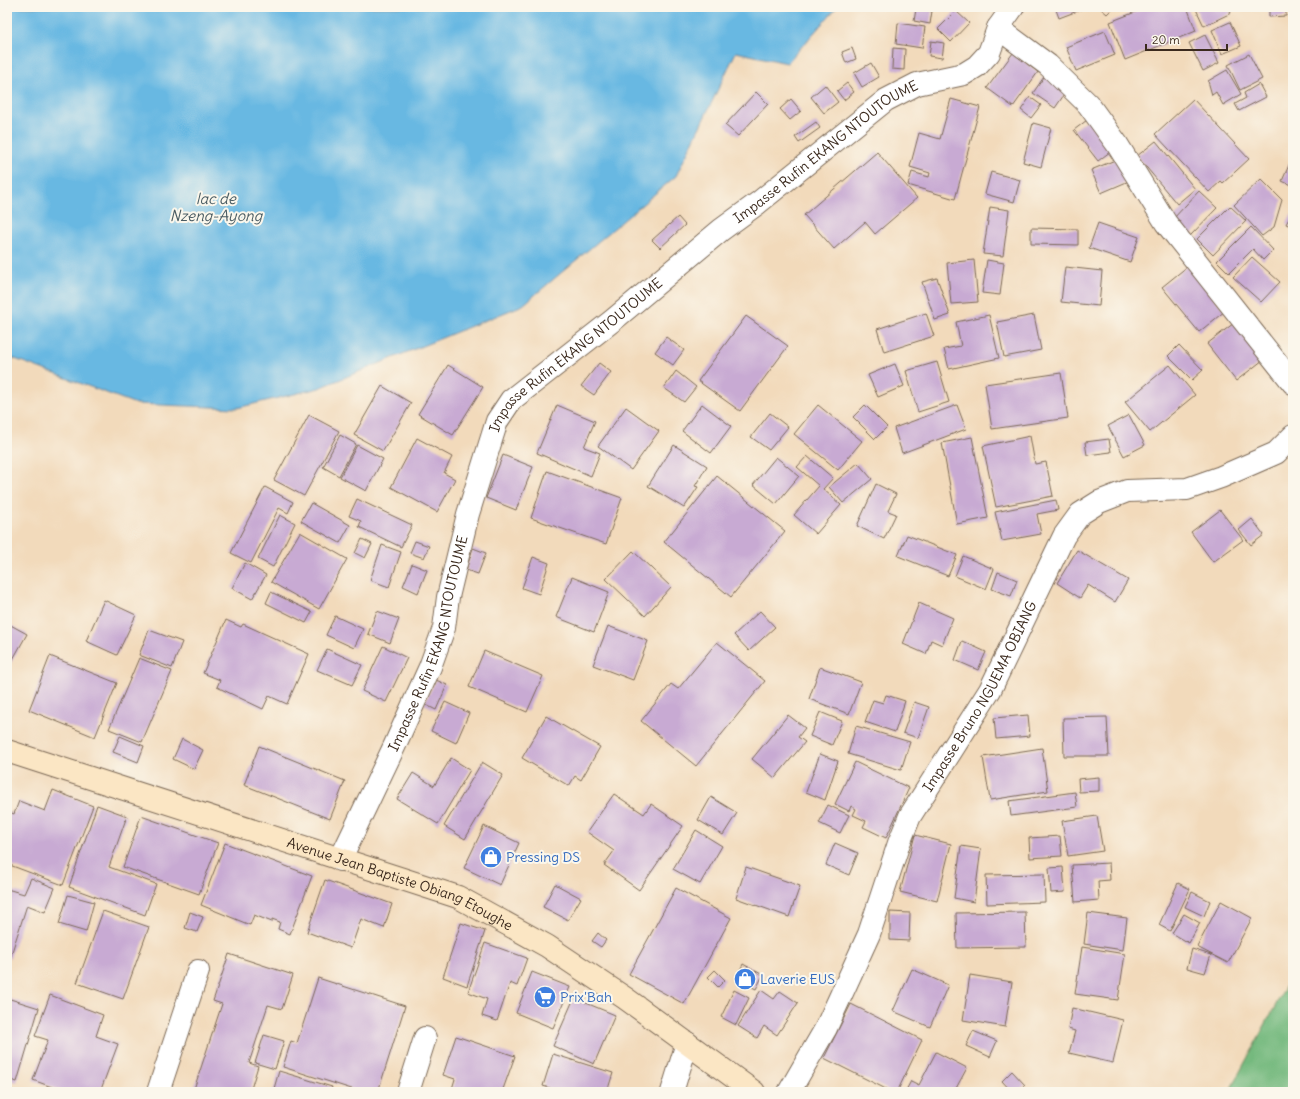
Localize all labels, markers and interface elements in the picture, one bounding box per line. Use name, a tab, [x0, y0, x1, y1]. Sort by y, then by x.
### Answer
scale bar	[1146, 26, 1227, 52]
text: 20 m	[1152, 32, 1180, 47]
street label: Impasse Rufin EKANG NTOUTOUME	[730, 76, 921, 227]
water label: lac de Nzeng-Ayong	[170, 189, 264, 225]
street label: Impasse Rufin EKANG NTOUTOUME	[485, 274, 666, 434]
street label: Impasse Rufin EKANG NTOUTOUME	[384, 534, 471, 754]
street label: Impasse Bruno NGUEMA OBIANG	[919, 598, 1040, 795]
street label: Avenue Jean Baptiste Obiang Etoughe	[285, 833, 516, 934]
shop icon: Pressing DS	[478, 844, 504, 870]
place label: Pressing DS	[506, 848, 580, 866]
shop icon: Laverie EUS	[732, 966, 758, 992]
place label: Laverie EUS	[760, 970, 835, 988]
supermarket icon: Prix'Bah	[532, 984, 558, 1010]
place label: Prix'Bah	[560, 988, 612, 1006]

